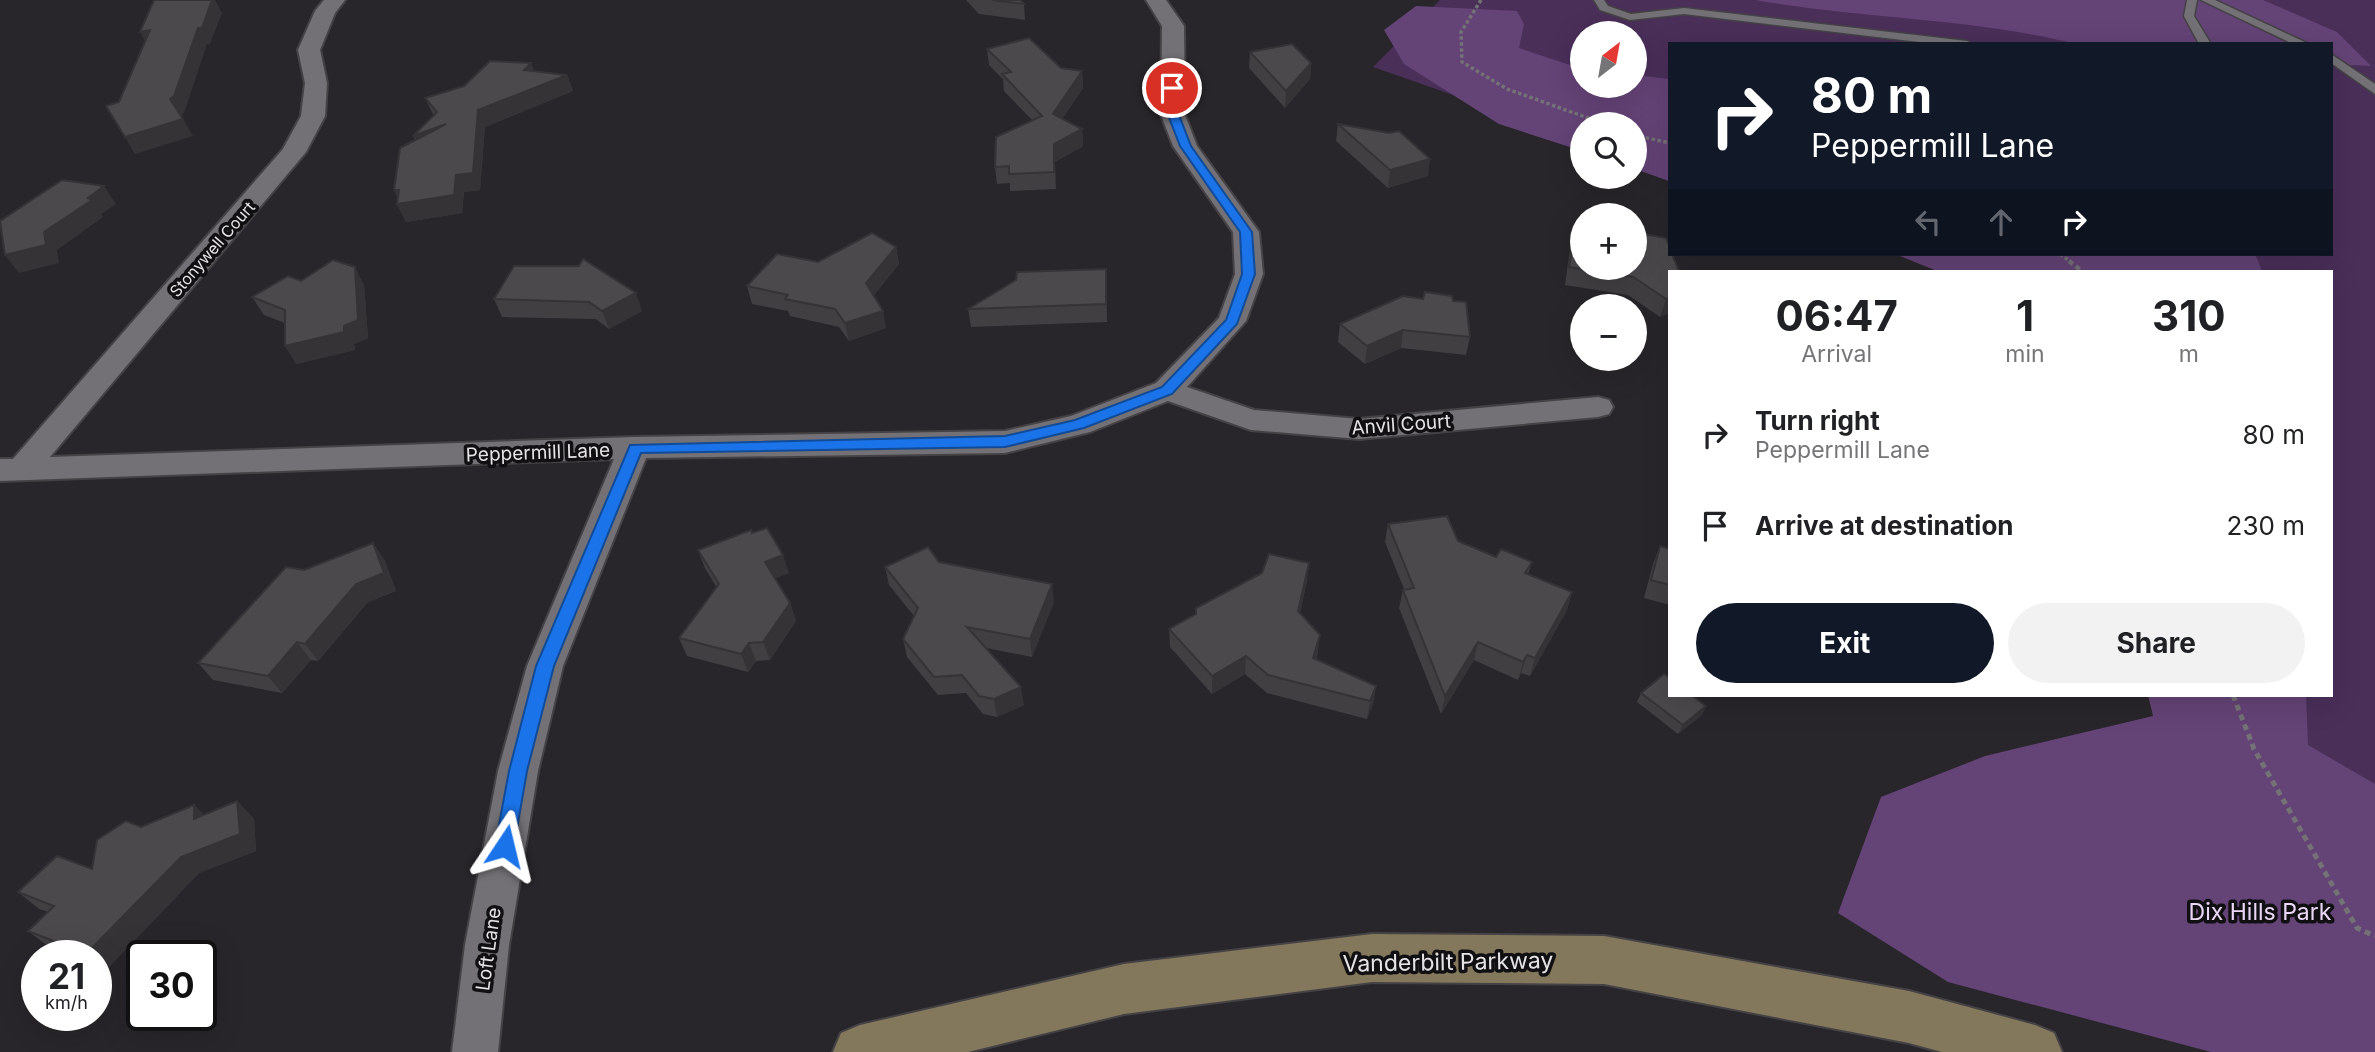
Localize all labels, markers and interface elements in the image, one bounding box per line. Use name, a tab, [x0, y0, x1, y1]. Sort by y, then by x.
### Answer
north arrow	[1570, 21, 1647, 98]
map controls	[1570, 21, 1647, 371]
pin	[1142, 58, 1202, 118]
text: 80 m	[1811, 66, 1932, 125]
icon: arrive	[1153, 69, 1191, 107]
icon: right	[1696, 70, 1787, 161]
button: search	[1570, 112, 1647, 189]
text: Peppermill Lane	[1811, 126, 2054, 165]
street label: Stonywell Court	[165, 197, 259, 301]
button: +	[1570, 203, 1647, 280]
icon: left	[1909, 203, 1947, 241]
icon: ahead	[1982, 203, 2020, 241]
icon: right	[2055, 203, 2093, 241]
text: 06:47	[1775, 290, 1898, 341]
text: 1	[2016, 290, 2034, 341]
text: 310	[2152, 290, 2226, 341]
button: −	[1570, 294, 1647, 371]
text: Arrival	[1801, 340, 1872, 368]
text: min	[2005, 340, 2045, 368]
text: m	[2179, 340, 2199, 368]
text: Turn right	[1755, 405, 1880, 436]
street label: Anvil Court	[1351, 410, 1451, 439]
icon: right	[1696, 416, 1734, 454]
text: 80 m	[2242, 419, 2305, 450]
text: Peppermill Lane	[1755, 436, 1930, 464]
street label: Peppermill Lane	[465, 438, 611, 467]
icon: arrive	[1696, 507, 1734, 545]
text: Arrive at destination	[1755, 510, 2014, 541]
text: 230 m	[2227, 510, 2305, 541]
button: Exit	[1696, 603, 1994, 683]
button: Share	[2008, 603, 2305, 683]
position arrow	[468, 809, 542, 883]
park label: Dix Hills Park	[2189, 898, 2332, 926]
street label: Loft Lane	[471, 906, 506, 992]
speed limit sign: 30	[126, 940, 217, 1031]
street label: Vanderbilt Parkway	[1342, 946, 1554, 978]
text: 21	[48, 955, 85, 997]
text: km/h	[45, 992, 88, 1013]

